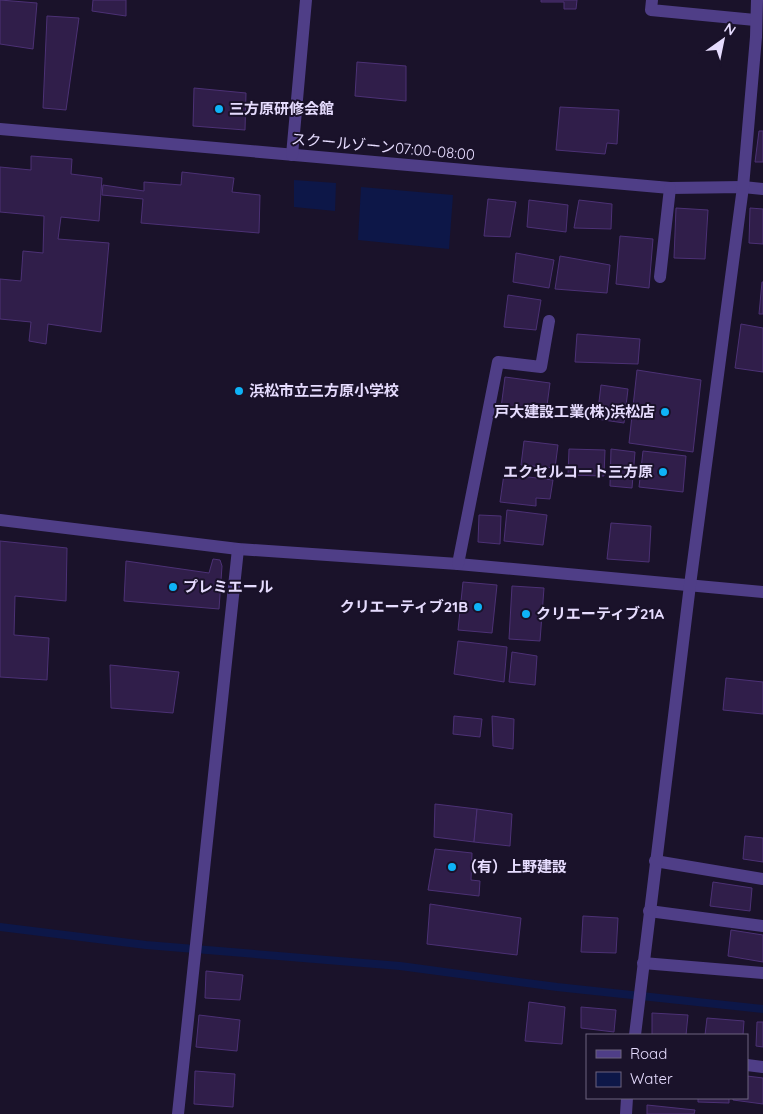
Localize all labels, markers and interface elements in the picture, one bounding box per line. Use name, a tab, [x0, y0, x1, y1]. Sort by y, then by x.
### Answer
north arrow	[698, 15, 748, 65]
text: N	[721, 19, 739, 39]
place label: 三方原研修会館	[229, 99, 334, 118]
marker: 三方原研修会館	[213, 103, 225, 115]
street label: スクールゾーン07:00-08:00	[290, 129, 476, 164]
place label: 浜松市立三方原小学校	[249, 381, 399, 400]
marker: 浜松市立三方原小学校	[233, 385, 245, 397]
place label: 戸大建設工業(株)浜松店	[494, 402, 655, 421]
marker: 戸大建設工業(株)浜松店	[659, 406, 671, 418]
place label: エクセルコート三方原	[503, 462, 653, 481]
marker: エクセルコート三方原	[657, 466, 669, 478]
place label: プレミエール	[183, 577, 273, 596]
marker: プレミエール	[167, 581, 179, 593]
place label: クリエーティブ21B	[340, 597, 468, 616]
marker: クリエーティブ21B	[472, 601, 484, 613]
place label: クリエーティブ21A	[536, 604, 664, 623]
marker: クリエーティブ21A	[520, 608, 532, 620]
place label: （有）上野建設	[462, 857, 567, 876]
marker: （有）上野建設	[446, 861, 458, 873]
legend	[586, 1034, 748, 1099]
text: Road	[630, 1044, 667, 1063]
text: Water	[630, 1069, 673, 1088]

